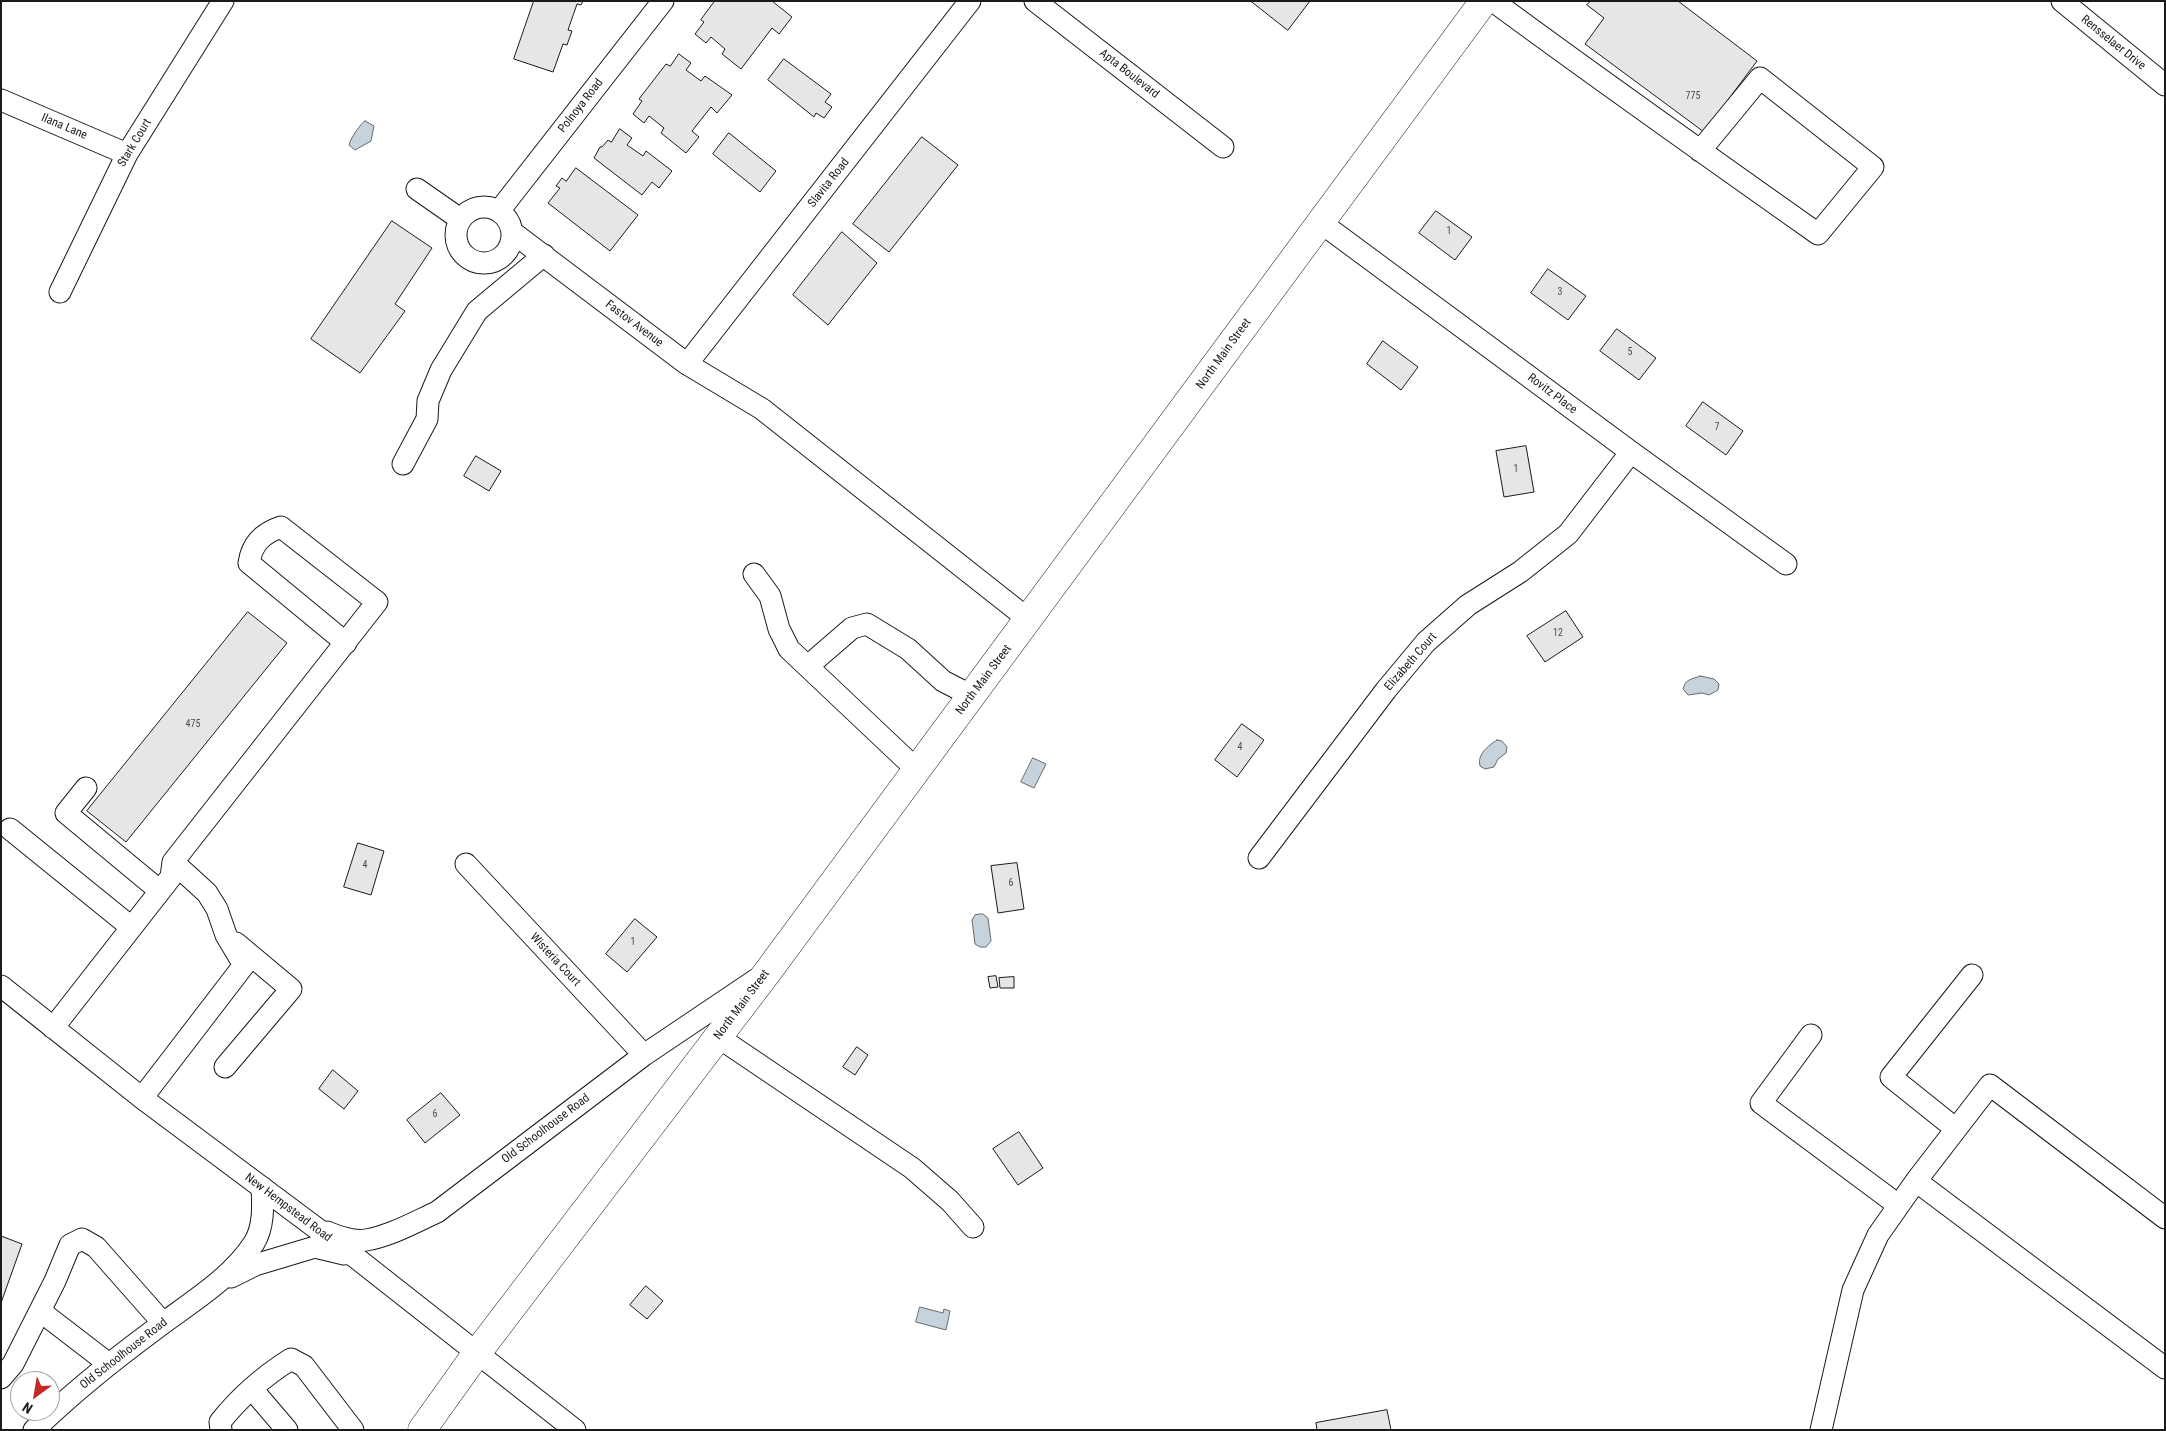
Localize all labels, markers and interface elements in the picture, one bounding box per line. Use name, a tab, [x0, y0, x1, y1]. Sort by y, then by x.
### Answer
street label: Rensselaer Drive	[2078, 13, 2148, 73]
street label: Apta Boulevard	[1096, 46, 1162, 102]
street label: Polnoya Road	[555, 76, 607, 136]
house number: 775	[1686, 90, 1700, 102]
street label: Ilana Lane	[39, 111, 89, 143]
street label: Stark Court	[115, 116, 155, 170]
street label: Slavita Road	[805, 155, 853, 211]
house number: 1	[1447, 225, 1451, 237]
house number: 3	[1558, 286, 1562, 298]
street label: Fastov Avenue	[602, 298, 666, 350]
street label: North Main Street	[1194, 316, 1254, 392]
house number: 5	[1628, 346, 1632, 358]
street label: Rovitz Place	[1524, 371, 1580, 417]
house number: 7	[1715, 421, 1719, 433]
house number: 1	[1514, 463, 1518, 475]
house number: 12	[1553, 627, 1563, 639]
street label: Elizabeth Court	[1382, 630, 1440, 694]
street label: North Main Street	[953, 642, 1015, 718]
house number: 475	[186, 718, 200, 730]
house number: 4	[1238, 741, 1242, 753]
house number: 4	[363, 859, 367, 871]
house number: 6	[1009, 877, 1013, 889]
street label: Wisteria Court	[527, 930, 583, 990]
house number: 1	[631, 936, 635, 948]
street label: North Main Street	[711, 967, 773, 1043]
street label: Old Schoolhouse Road	[499, 1091, 593, 1167]
house number: 6	[433, 1108, 437, 1120]
street label: New Hempstead Road	[242, 1171, 334, 1245]
street label: Old Schoolhouse Road	[78, 1316, 170, 1392]
north arrow	[10, 1371, 60, 1421]
text: N	[20, 1399, 35, 1417]

